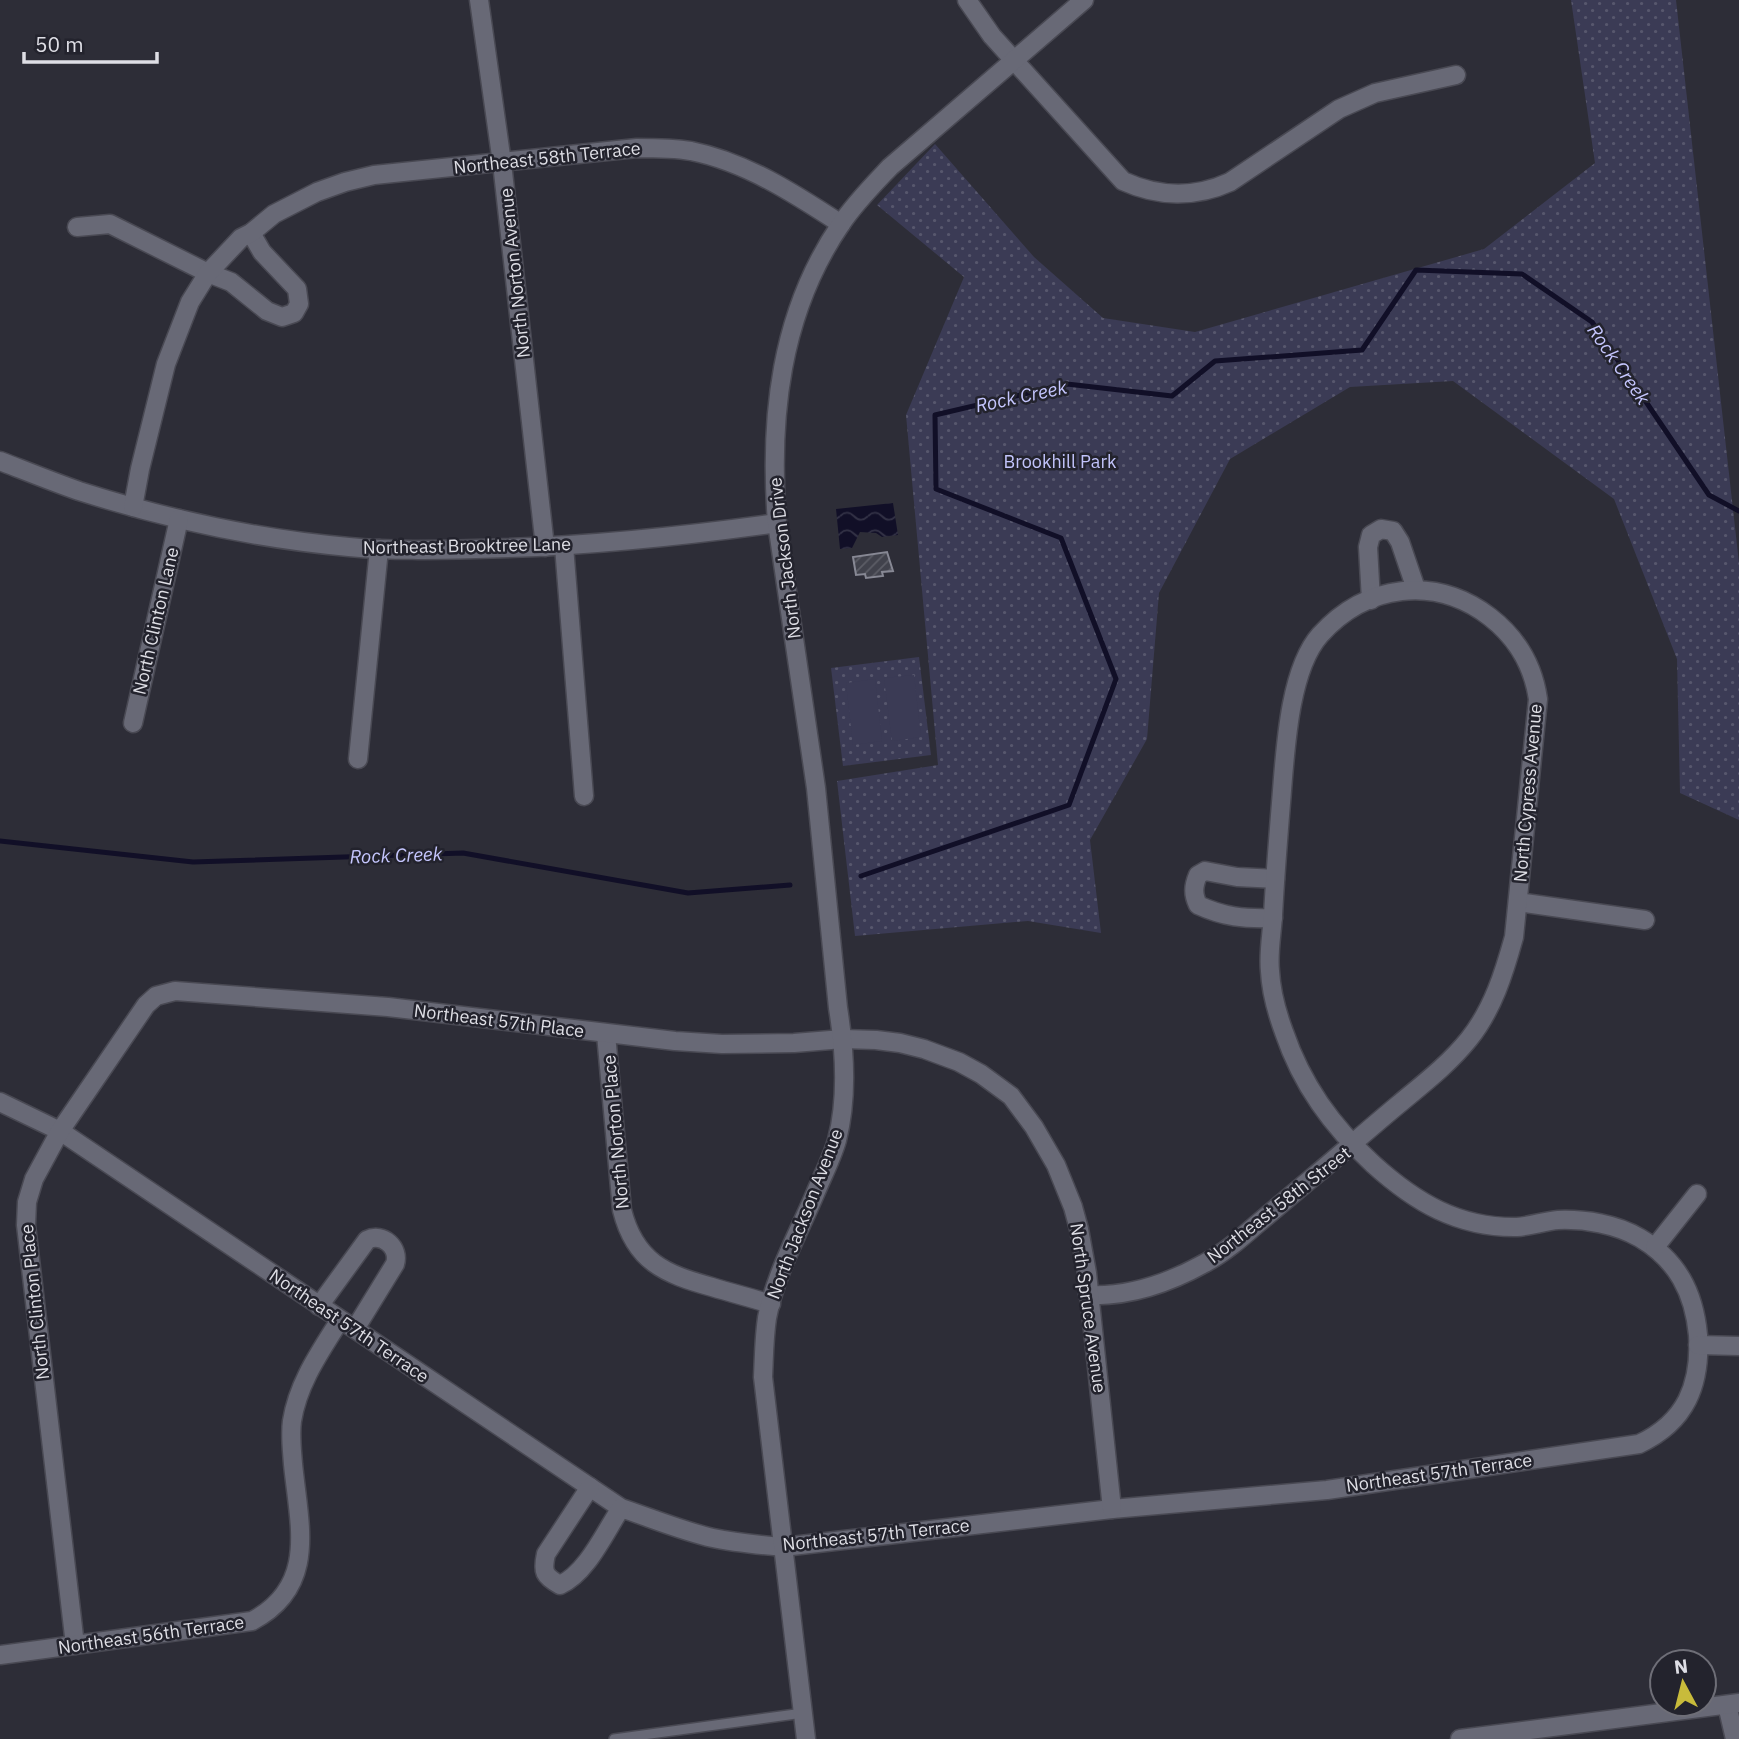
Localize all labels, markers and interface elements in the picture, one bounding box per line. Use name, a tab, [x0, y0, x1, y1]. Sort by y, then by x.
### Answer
scale bar	[24, 21, 158, 65]
text: 50 m	[35, 30, 84, 58]
street label: Northeast 58th Terrace	[452, 136, 642, 179]
street label: North Norton Avenue	[494, 187, 535, 359]
water label: Rock Creek	[1583, 319, 1656, 410]
water label: Rock Creek	[973, 374, 1070, 417]
park label: Brookhill Park	[1003, 450, 1117, 473]
street label: North Jackson Drive	[763, 476, 806, 640]
street label: Northeast Brooktree Lane	[363, 532, 571, 559]
street label: North Clinton Lane	[127, 545, 184, 697]
street label: North Cypress Avenue	[1508, 703, 1547, 883]
water label: Rock Creek	[349, 841, 444, 869]
street label: Northeast 57th Place	[413, 999, 586, 1042]
street label: North Norton Place	[597, 1054, 634, 1210]
street label: North Jackson Avenue	[761, 1125, 848, 1302]
street label: Northeast 58th Street	[1202, 1141, 1355, 1268]
street label: North Spruce Avenue	[1065, 1222, 1112, 1394]
street label: North Clinton Place	[15, 1223, 54, 1381]
street label: Northeast 57th Terrace	[265, 1264, 434, 1388]
street label: Northeast 57th Terrace	[1344, 1448, 1534, 1497]
street label: Northeast 57th Terrace	[781, 1513, 971, 1556]
street label: Northeast 56th Terrace	[56, 1610, 246, 1659]
north arrow	[1648, 1648, 1718, 1718]
text: N	[1673, 1653, 1689, 1679]

